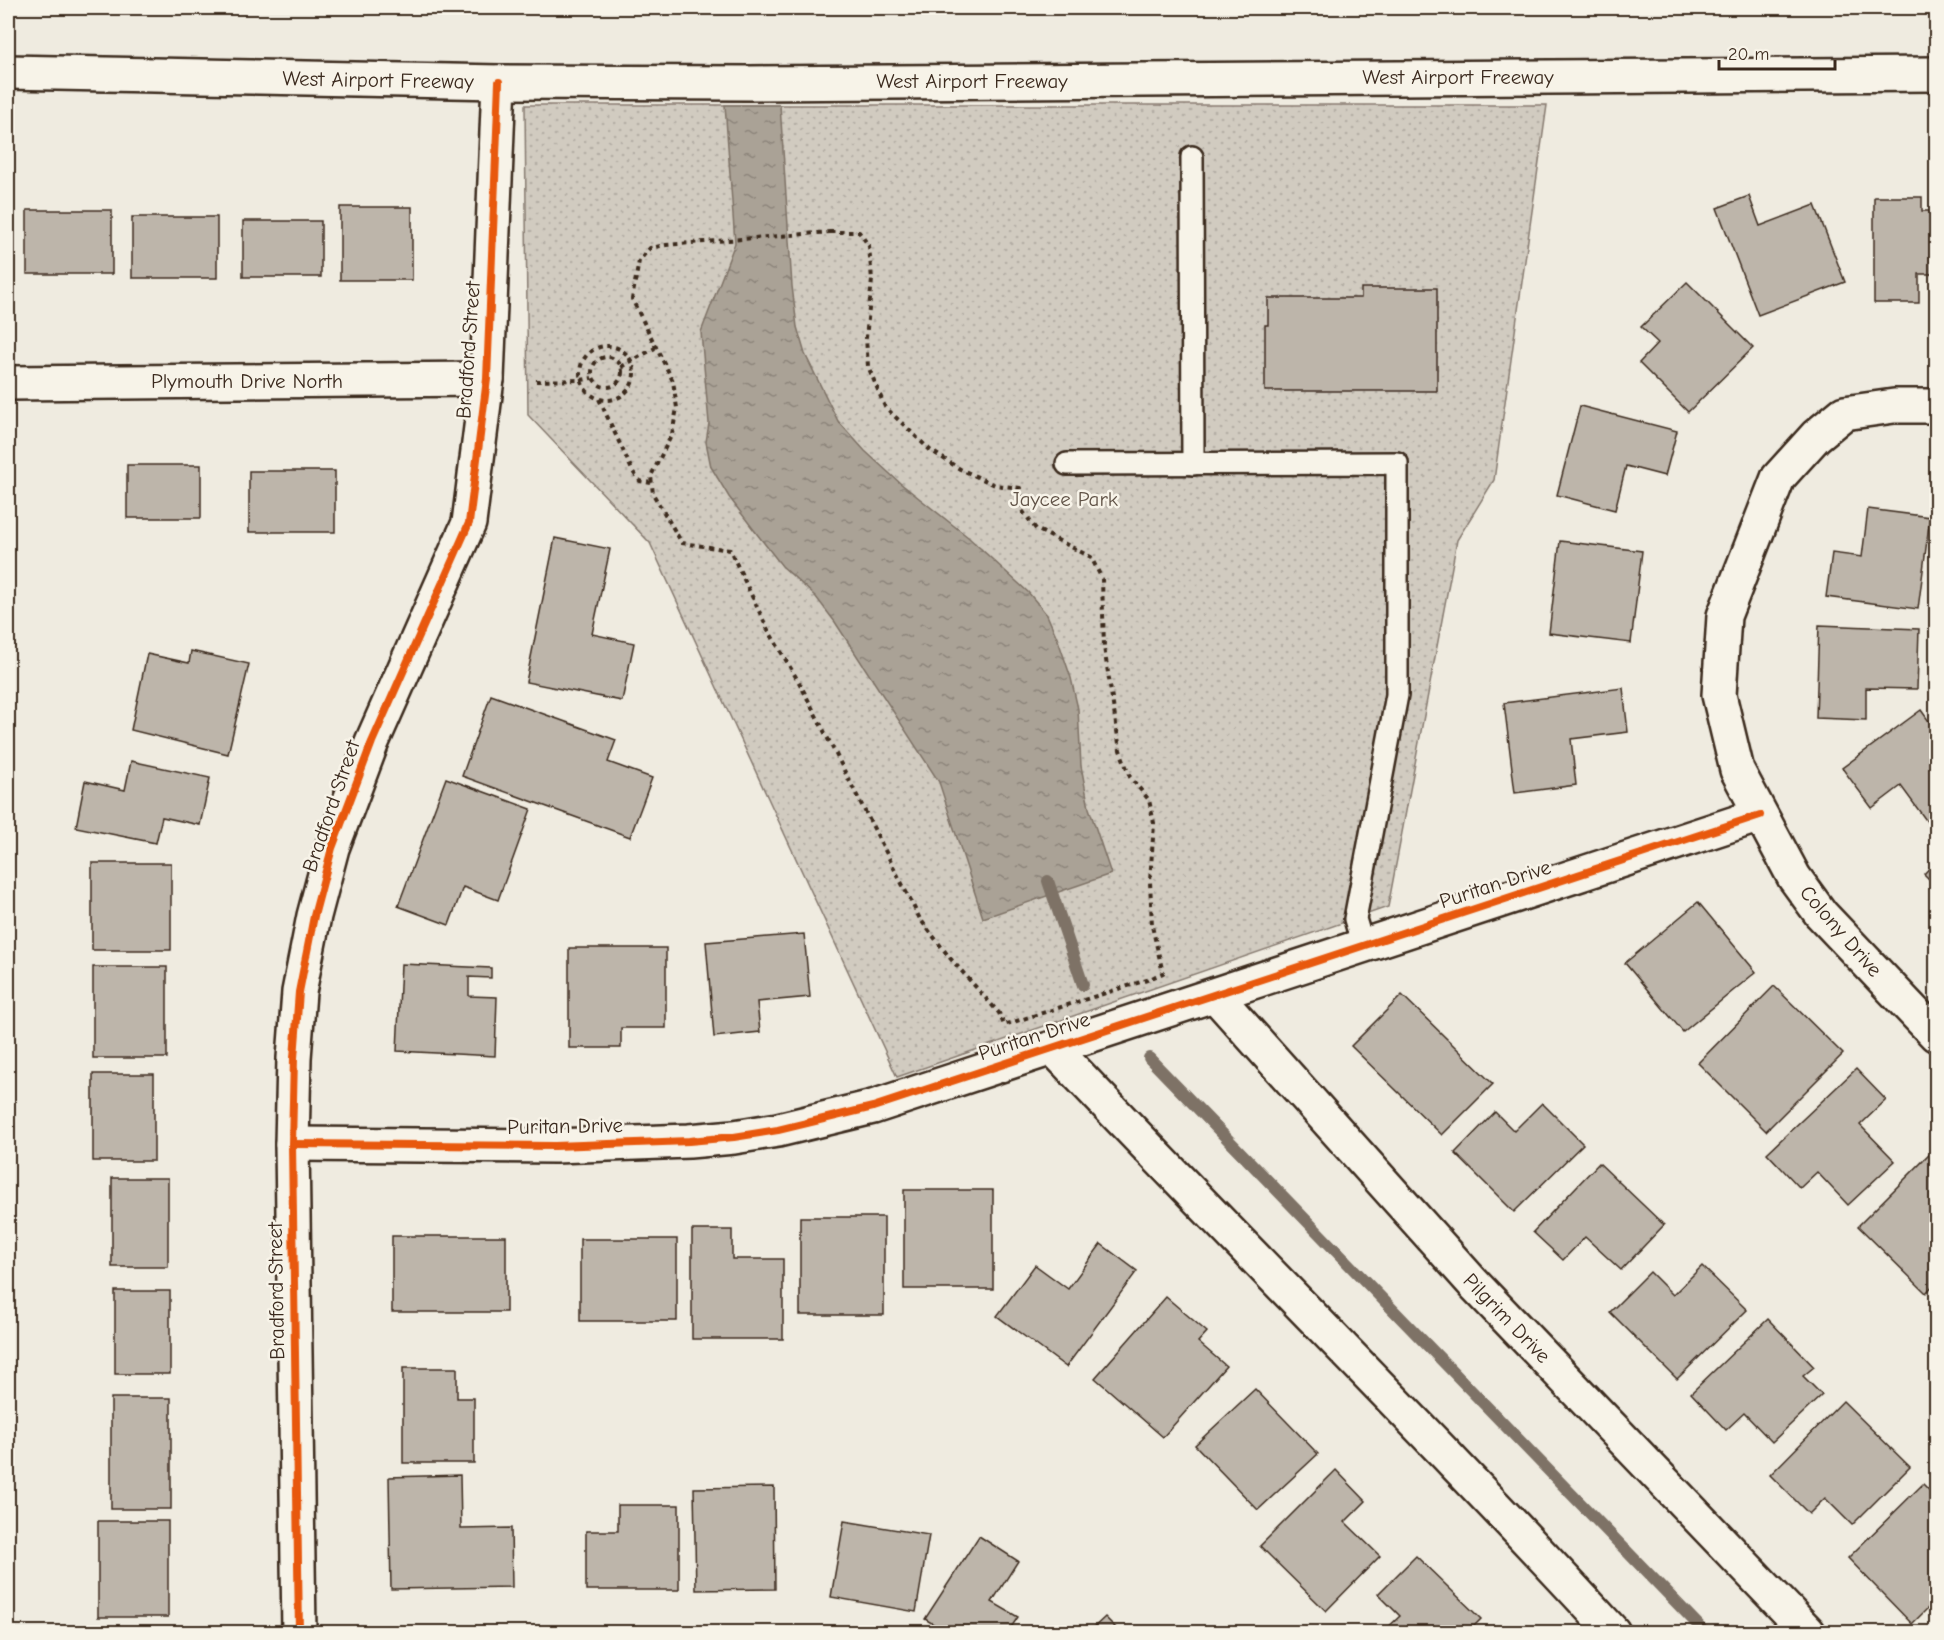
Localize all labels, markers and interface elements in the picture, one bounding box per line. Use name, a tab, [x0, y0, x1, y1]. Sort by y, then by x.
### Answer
scale bar	[1719, 33, 1834, 71]
text: 20 m	[1728, 44, 1769, 65]
street label: West Airport Freeway	[1362, 65, 1554, 89]
street label: West Airport Freeway	[282, 66, 475, 94]
street label: West Airport Freeway	[876, 69, 1068, 93]
street label: Bradford Street	[451, 279, 485, 420]
street label: Plymouth Drive North	[151, 369, 343, 393]
park label: Jaycee Park	[1010, 487, 1118, 511]
street label: Bradford Street	[297, 736, 365, 875]
street label: Puritan Drive	[1436, 855, 1554, 913]
street label: Colony Drive	[1795, 881, 1887, 981]
street label: Puritan Drive	[975, 1007, 1093, 1065]
street label: Puritan Drive	[507, 1113, 623, 1139]
street label: Bradford Street	[263, 1221, 289, 1360]
street label: Pilgrim Drive	[1458, 1268, 1556, 1368]

